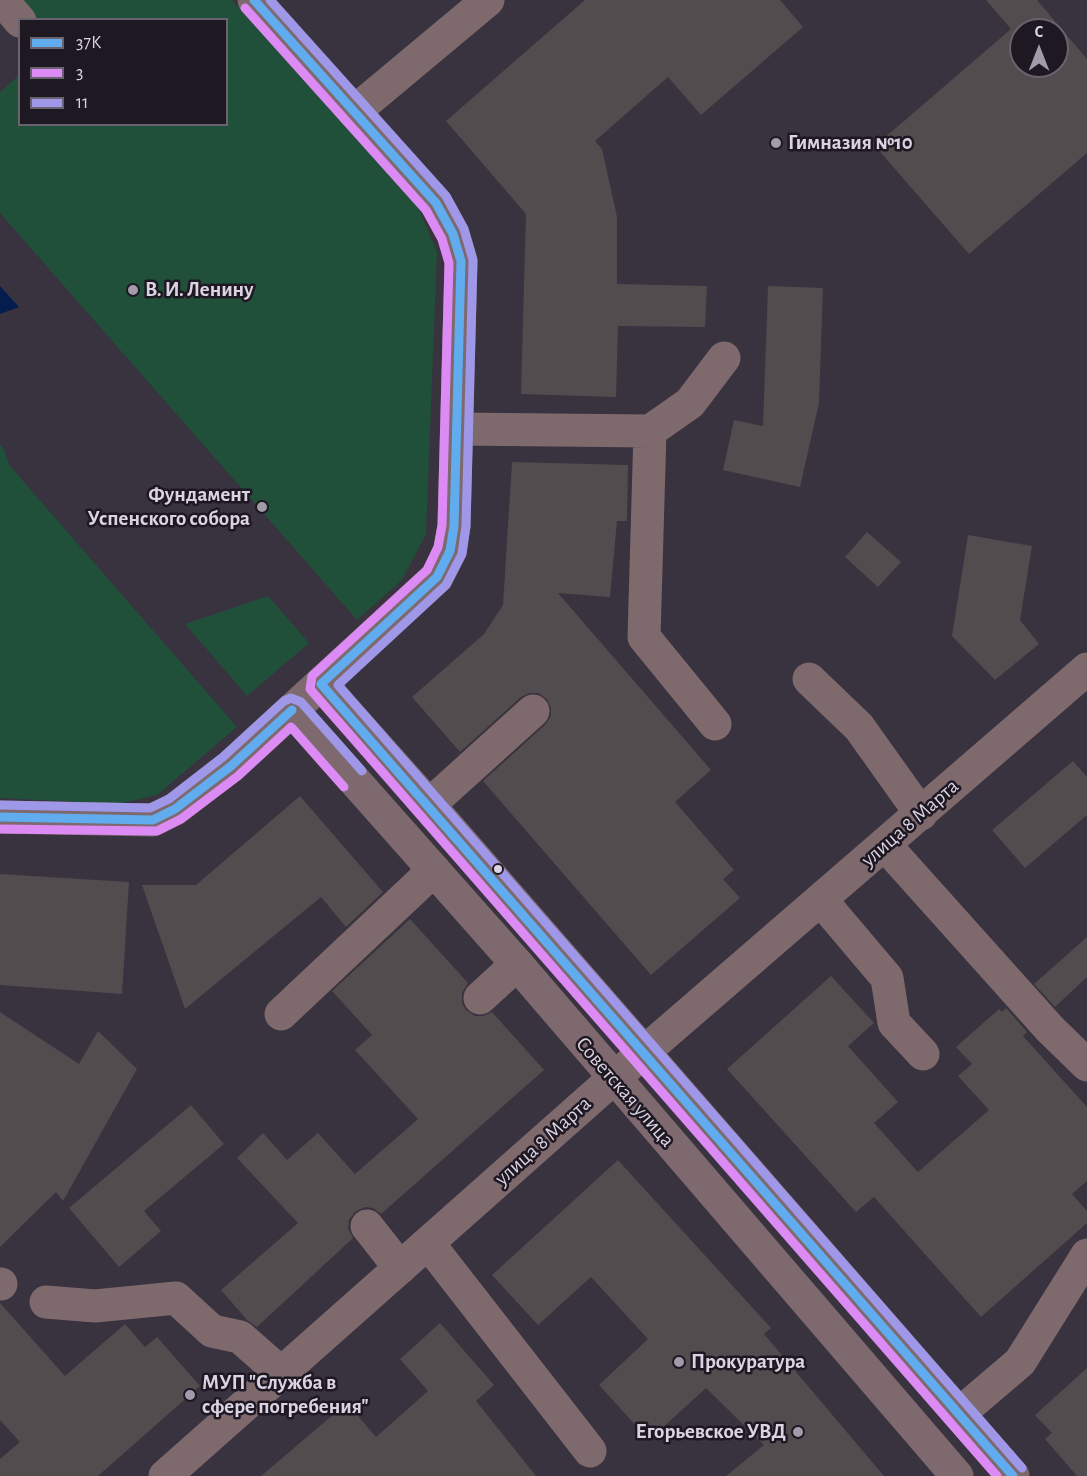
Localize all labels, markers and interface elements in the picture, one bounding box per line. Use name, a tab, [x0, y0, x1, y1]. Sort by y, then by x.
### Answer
legend	[18, 18, 228, 126]
north arrow	[1009, 18, 1069, 78]
text: С	[1035, 24, 1043, 40]
text: 37К	[76, 34, 101, 52]
text: 3	[76, 64, 83, 82]
text: 11	[76, 94, 88, 112]
place label: Гимназия №10	[788, 130, 913, 156]
marker: Гимназия №10	[769, 136, 783, 150]
place label: В. И. Ленину	[145, 277, 253, 303]
marker: В. И. Ленину	[126, 283, 140, 297]
place label: Фундамент Успенского собора	[88, 482, 250, 532]
marker: Фундамент Успенского собора	[255, 500, 269, 514]
street label: улица 8 Марта	[856, 774, 964, 872]
unlabelled marker	[492, 863, 504, 875]
street label: Советская улица	[570, 1032, 680, 1152]
street label: улица 8 Марта	[490, 1091, 596, 1191]
place label: Прокуратура	[691, 1349, 805, 1375]
marker: Прокуратура	[672, 1355, 686, 1369]
place label: МУП "Служба в сфере погребения"	[202, 1370, 369, 1420]
marker: МУП "Служба в сфере погребения"	[183, 1388, 197, 1402]
place label: Егорьевское УВД	[636, 1419, 786, 1445]
marker: Егорьевское УВД	[791, 1425, 805, 1439]

